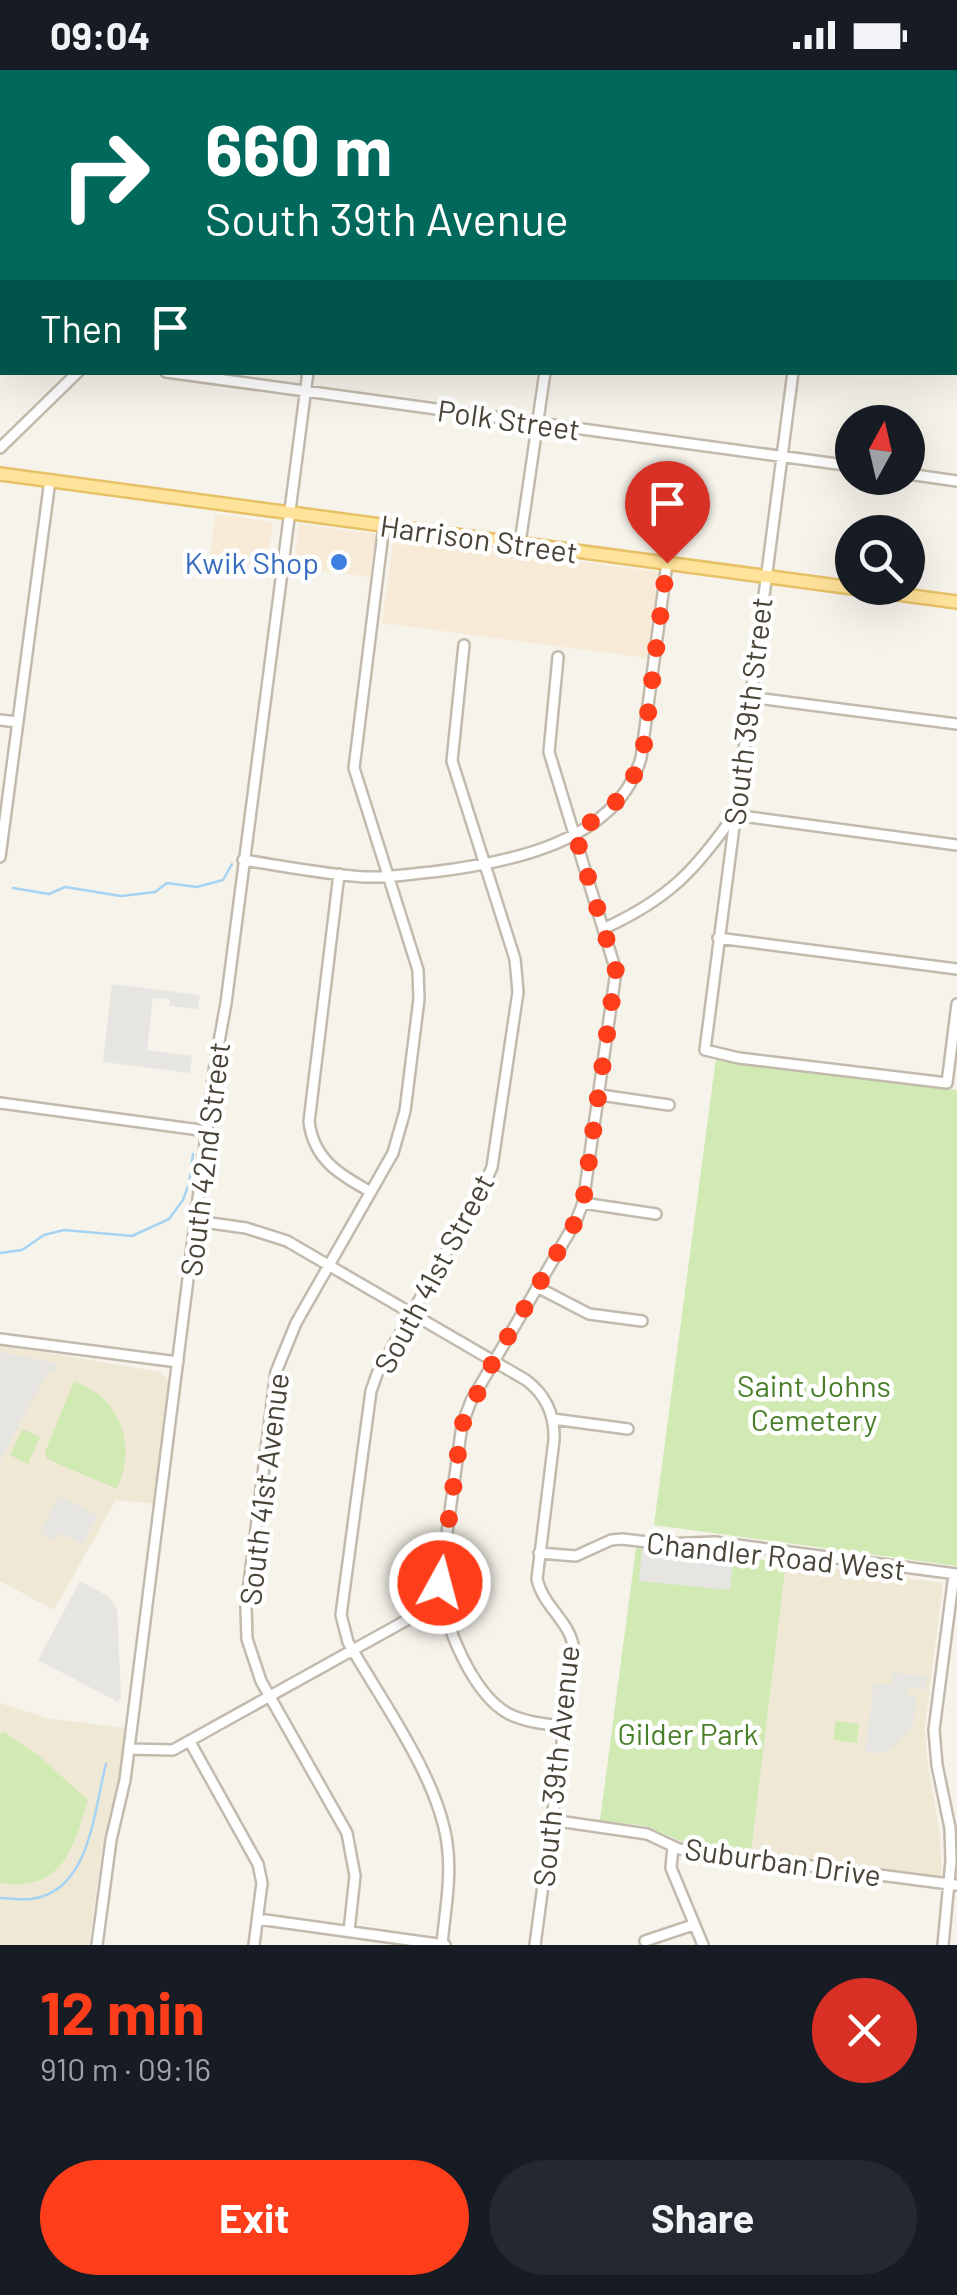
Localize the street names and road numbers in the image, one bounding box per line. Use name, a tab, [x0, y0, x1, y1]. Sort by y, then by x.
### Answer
street label: Polk Street	[435, 391, 583, 447]
street label: Harrison Street	[378, 506, 580, 570]
street label: South 39th Street	[715, 595, 779, 827]
street label: South 42nd Street	[172, 1040, 236, 1278]
street label: South 41st Street	[365, 1167, 501, 1379]
street label: South 41st Avenue	[231, 1371, 295, 1607]
street label: Chandler Road West	[645, 1524, 907, 1586]
street label: South 39th Avenue	[524, 1644, 586, 1888]
street label: Suburban Drive	[683, 1829, 883, 1893]

